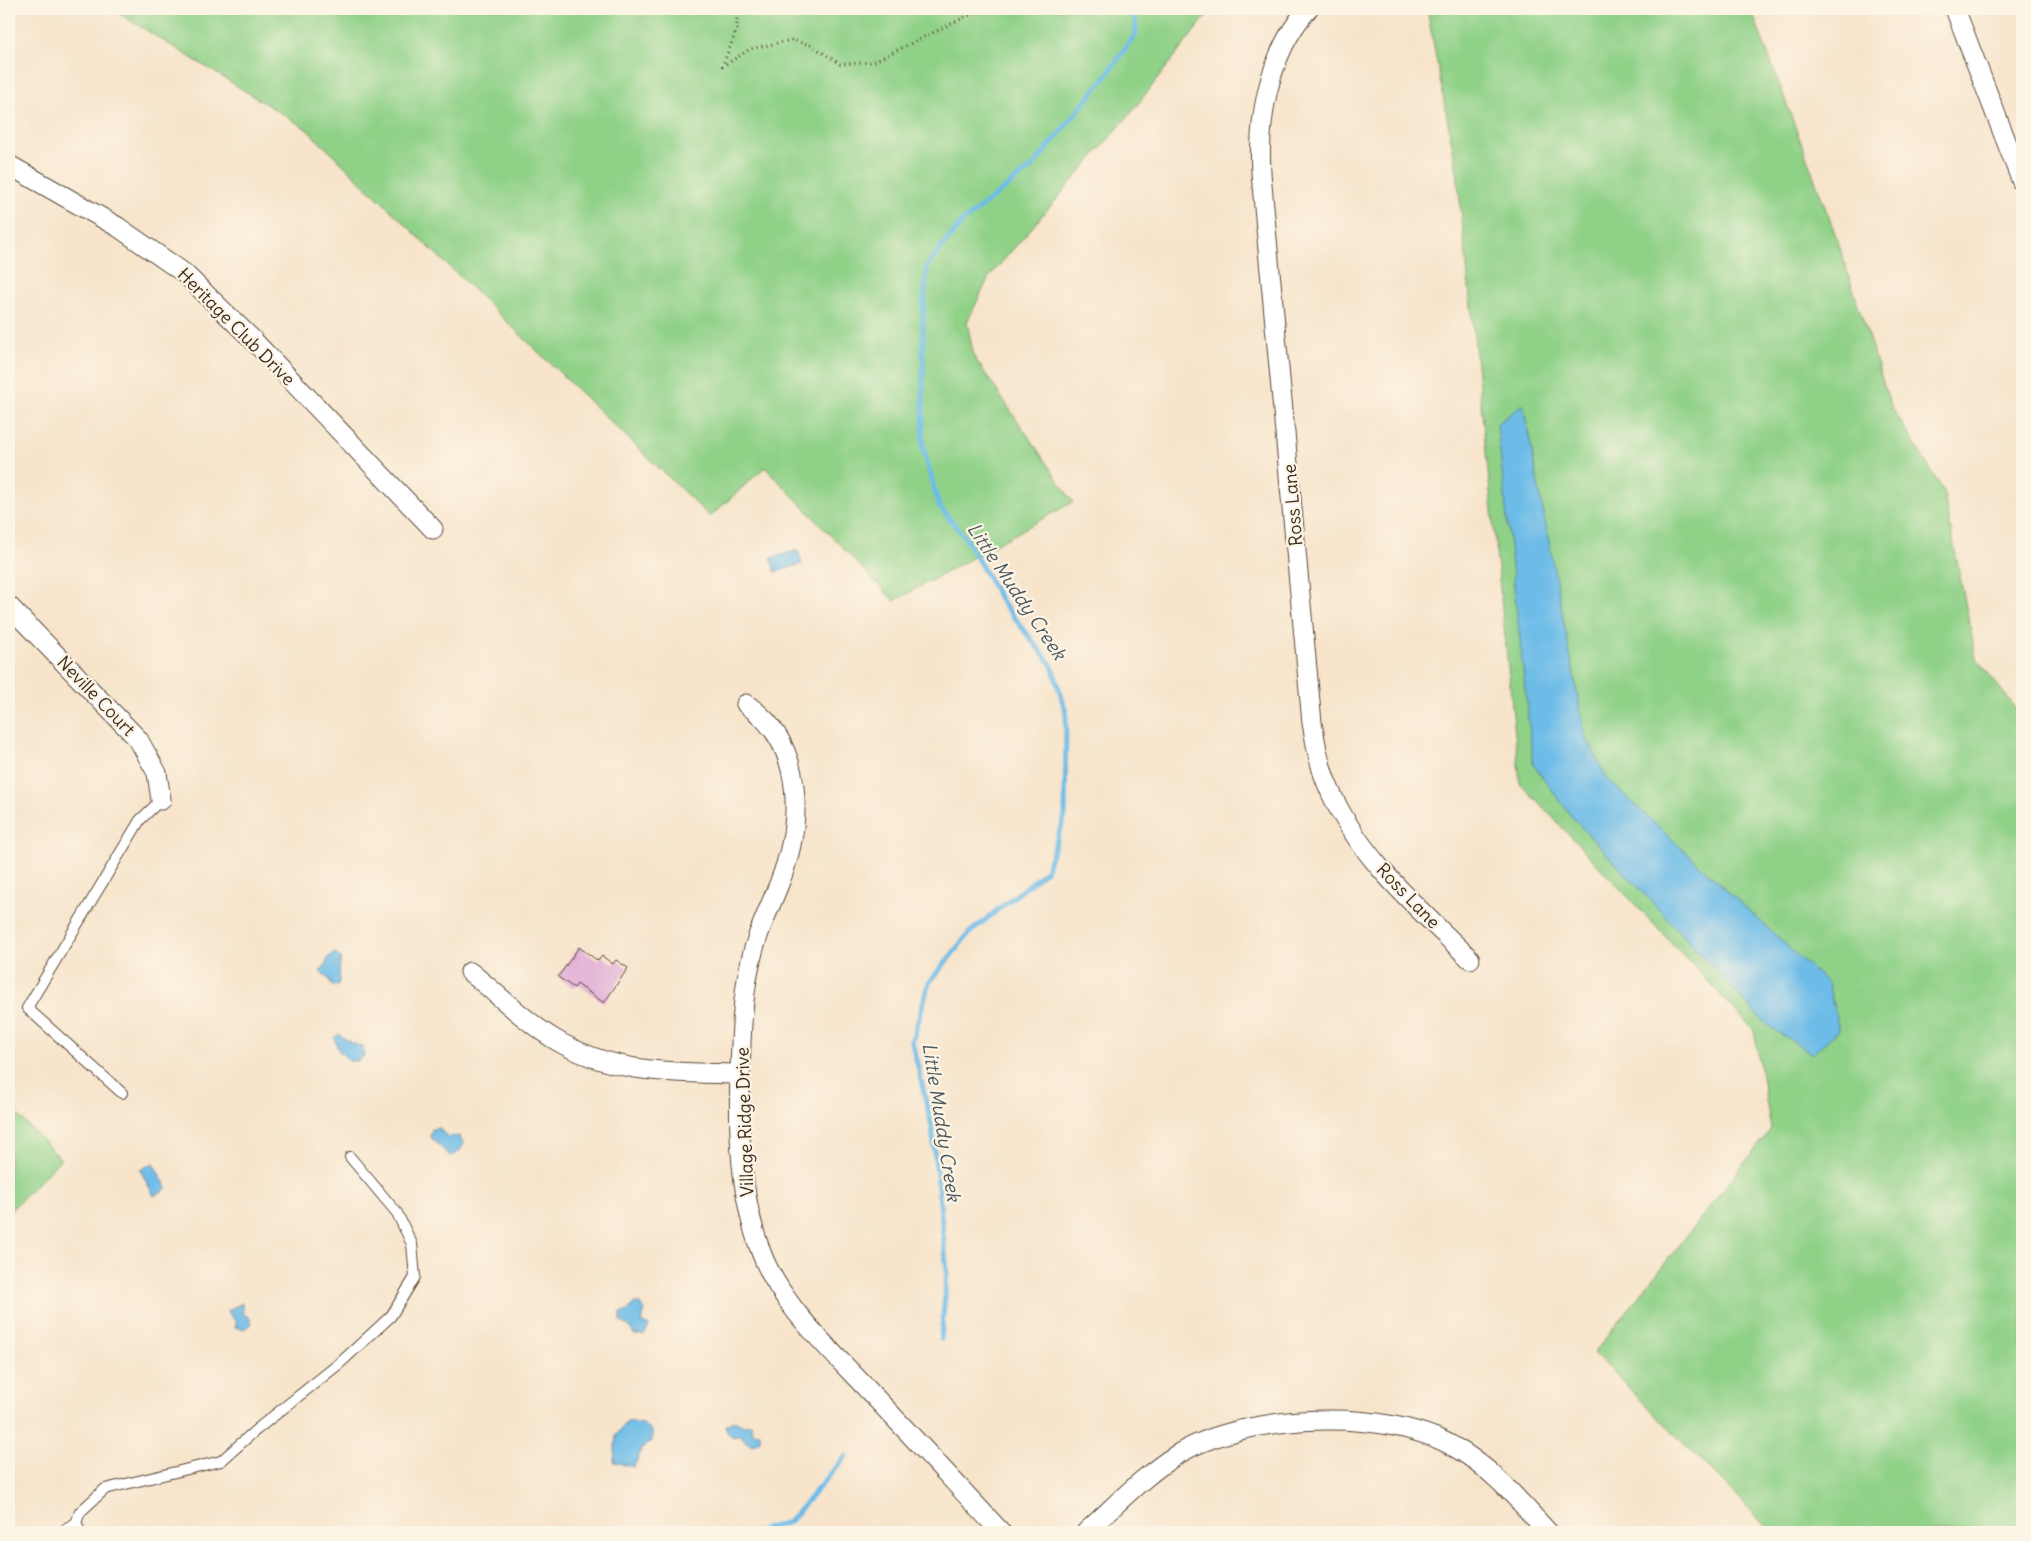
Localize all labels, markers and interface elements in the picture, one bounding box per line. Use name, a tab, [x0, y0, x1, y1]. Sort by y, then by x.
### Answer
street label: Heritage Club Drive	[173, 263, 300, 390]
street label: Ross Lane	[1277, 463, 1308, 547]
water label: Little Muddy Creek	[962, 518, 1072, 665]
street label: Neville Court	[52, 651, 140, 741]
street label: Ross Lane	[1372, 858, 1445, 933]
water label: Little Muddy Creek	[918, 1041, 967, 1204]
street label: Village Ridge Drive	[730, 1047, 759, 1197]

